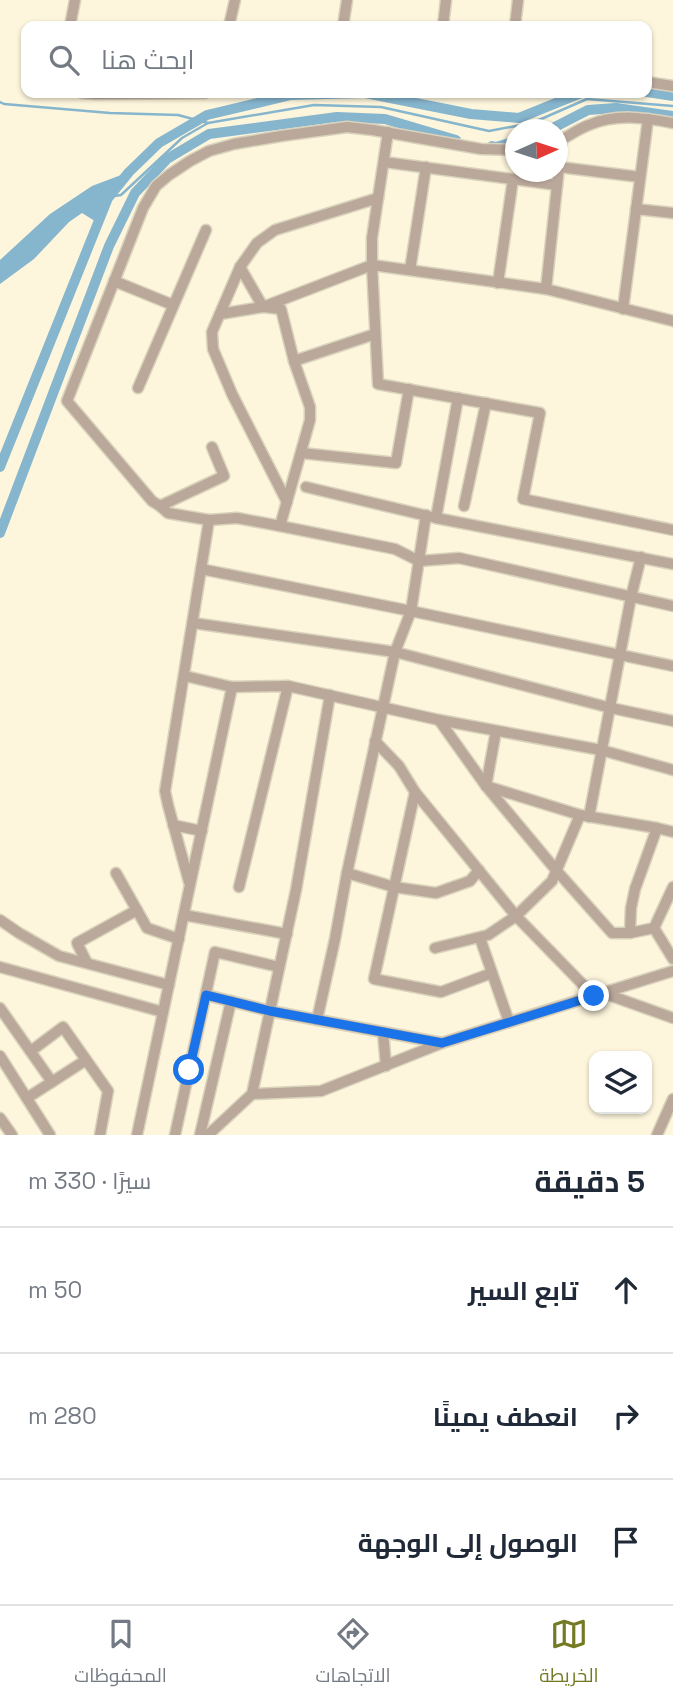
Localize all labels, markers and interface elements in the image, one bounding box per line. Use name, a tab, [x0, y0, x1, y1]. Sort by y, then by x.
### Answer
search box	[21, 21, 652, 98]
icon: search	[45, 41, 83, 79]
text: ابحث هنا	[101, 43, 195, 77]
north arrow	[505, 119, 568, 182]
route end	[578, 980, 609, 1011]
map controls	[589, 1051, 652, 1114]
button: layers	[589, 1051, 652, 1114]
route start	[173, 1054, 204, 1085]
text: 5 دقيقة	[535, 1162, 645, 1201]
text: سيرًا · 330 m	[28, 1166, 151, 1196]
icon: ahead	[607, 1271, 645, 1309]
text: تابع السير	[468, 1274, 578, 1308]
text: 50 m	[28, 1275, 82, 1305]
icon: right	[607, 1397, 645, 1435]
text: انعطف يمينًا	[433, 1400, 578, 1434]
text: 280 m	[28, 1401, 97, 1431]
icon: arrive	[607, 1523, 645, 1561]
text: الوصول إلى الوجهة	[358, 1526, 578, 1560]
tab: المحفوظات	[74, 1615, 167, 1693]
tab: الاتجاهات	[315, 1615, 391, 1693]
tab: الخريطة	[539, 1615, 599, 1693]

